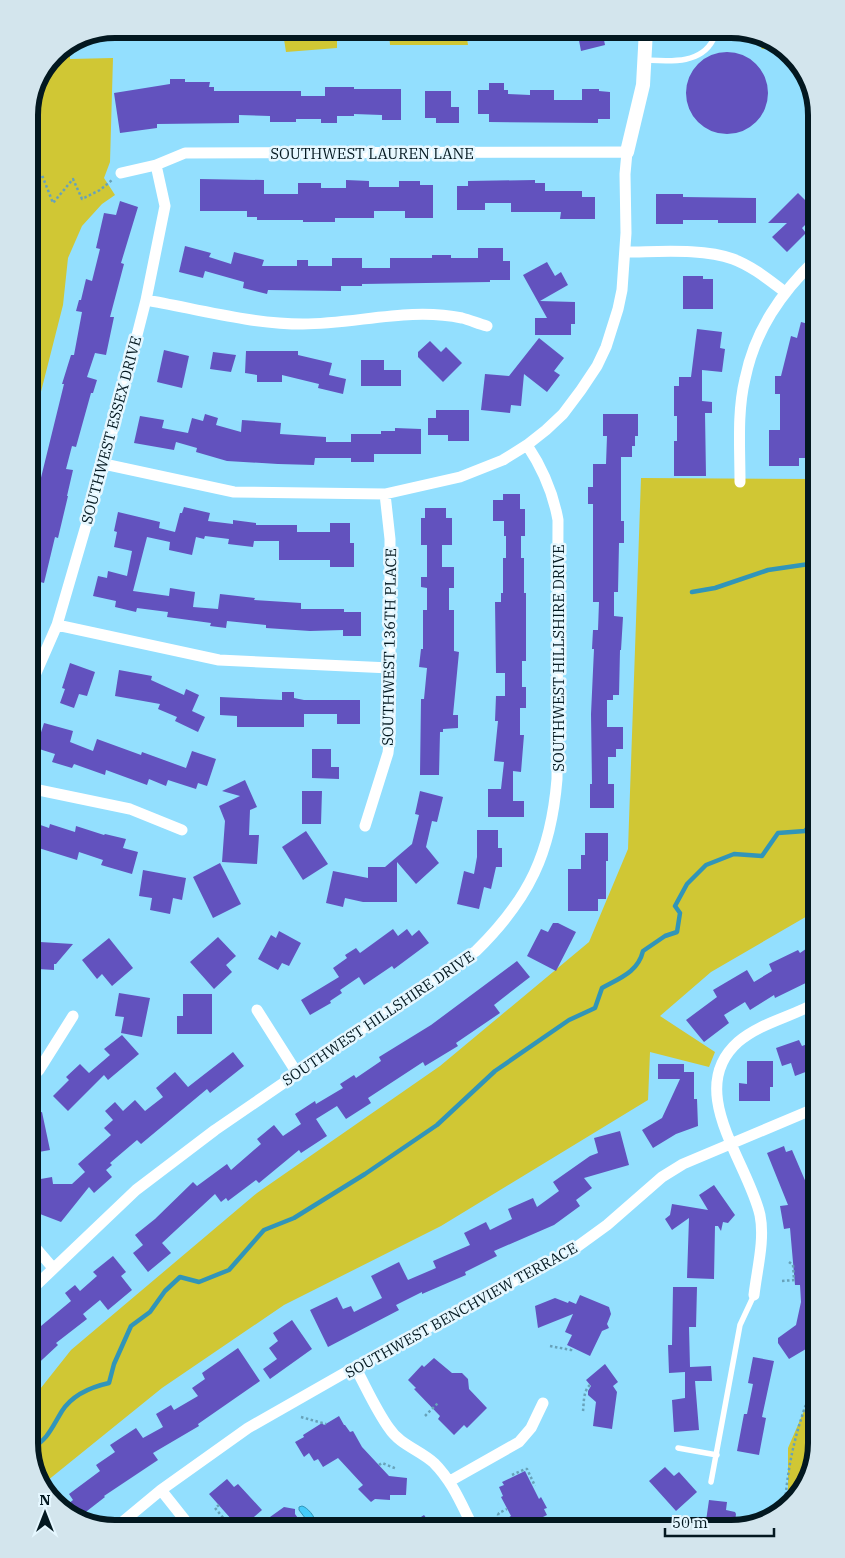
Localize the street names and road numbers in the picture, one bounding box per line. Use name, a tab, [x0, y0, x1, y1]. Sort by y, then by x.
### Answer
street label: SOUTHWEST LAUREN LANE	[270, 144, 474, 163]
street label: SOUTHWEST ESSEX DRIVE	[77, 334, 145, 526]
street label: SOUTHWEST HILLSHIRE DRIVE	[549, 544, 568, 772]
street label: SOUTHWEST 136TH PLACE	[378, 548, 400, 746]
street label: SOUTHWEST HILLSHIRE DRIVE	[278, 947, 478, 1089]
street label: SOUTHWEST BENCHVIEW TERRACE	[341, 1238, 581, 1382]

